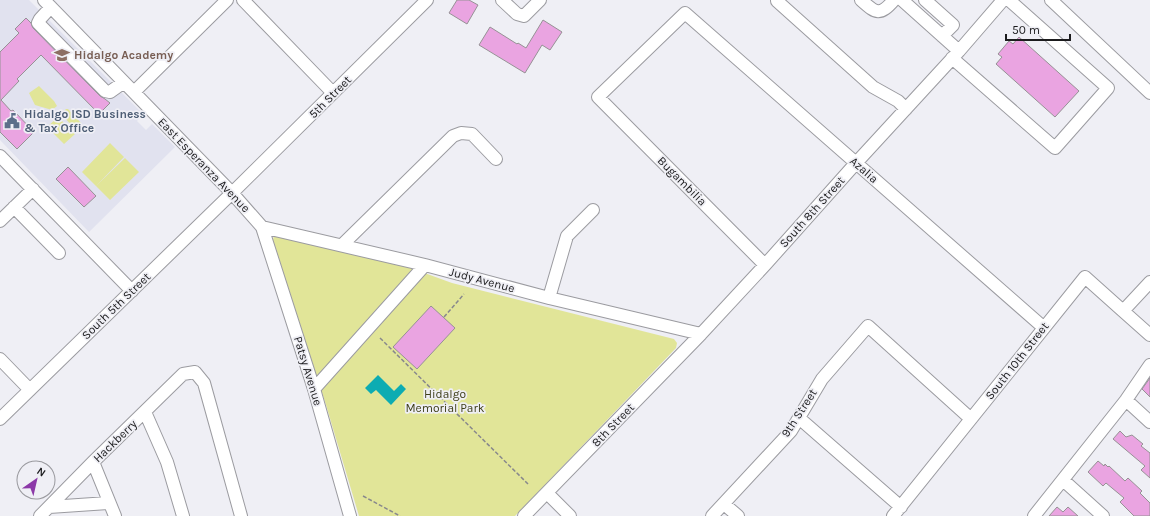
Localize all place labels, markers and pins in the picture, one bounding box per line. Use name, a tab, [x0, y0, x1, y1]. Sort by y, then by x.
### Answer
school or university icon: Hidalgo Academy	[53, 46, 71, 64]
place label: Hidalgo Academy	[74, 48, 173, 62]
place label: Hidalgo ISD Business & Tax Office	[24, 107, 146, 135]
public building icon: Hidalgo ISD Business & Tax Office	[3, 112, 21, 130]

